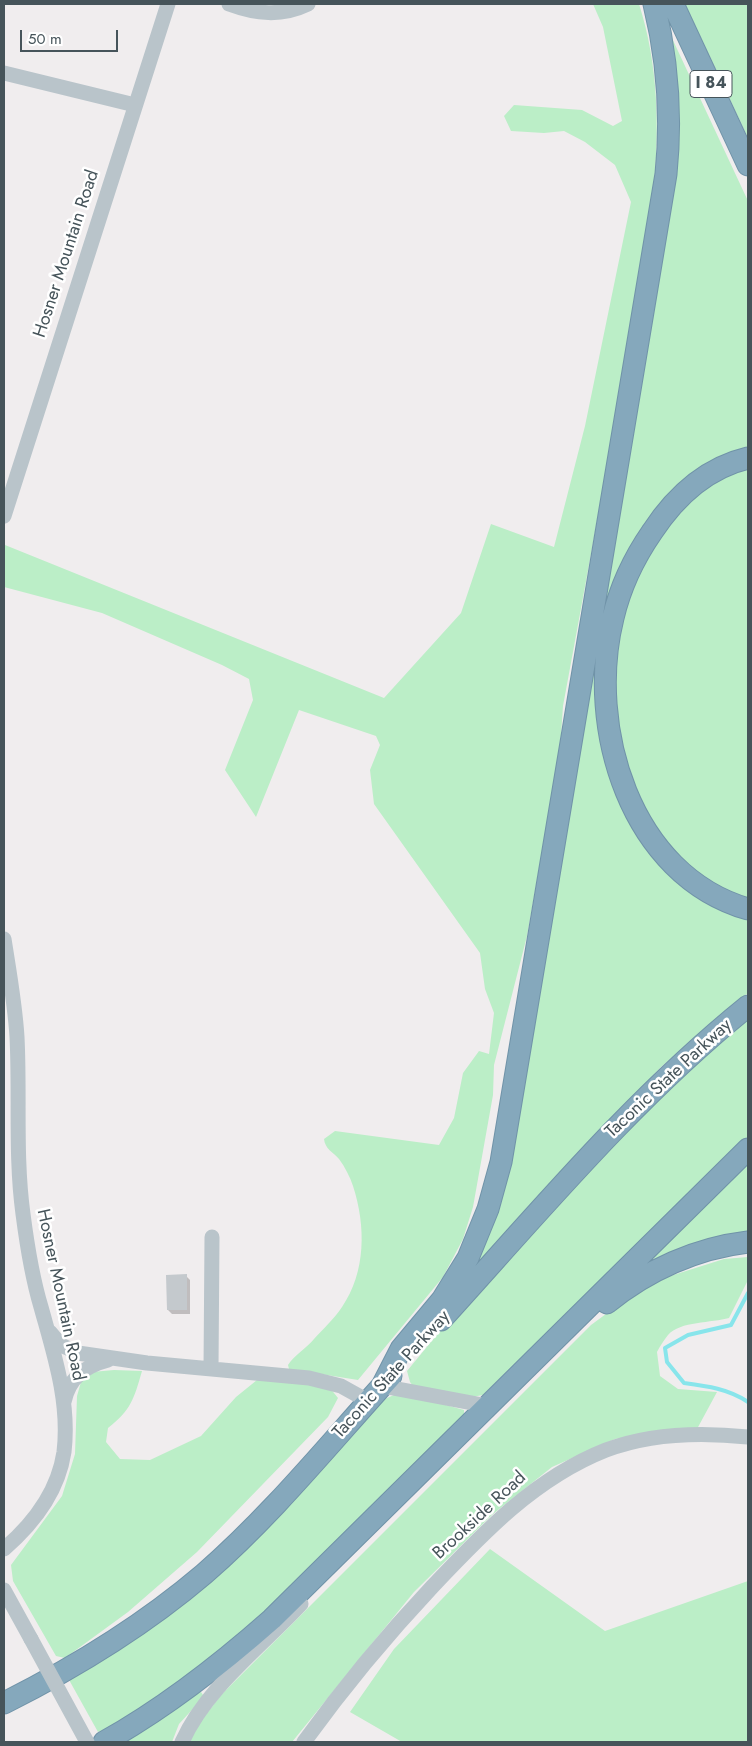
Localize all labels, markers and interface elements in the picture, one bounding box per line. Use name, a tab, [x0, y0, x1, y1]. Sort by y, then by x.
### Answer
scale bar	[22, 20, 120, 52]
text: 50 m	[28, 28, 62, 50]
road number: I 84	[690, 70, 732, 98]
street label: Hosner Mountain Road	[30, 167, 104, 341]
street label: Taconic State Parkway	[601, 1015, 737, 1143]
street label: Hosner Mountain Road	[31, 1207, 89, 1383]
street label: Taconic State Parkway	[329, 1307, 455, 1443]
street label: Brookside Road	[429, 1467, 531, 1565]

